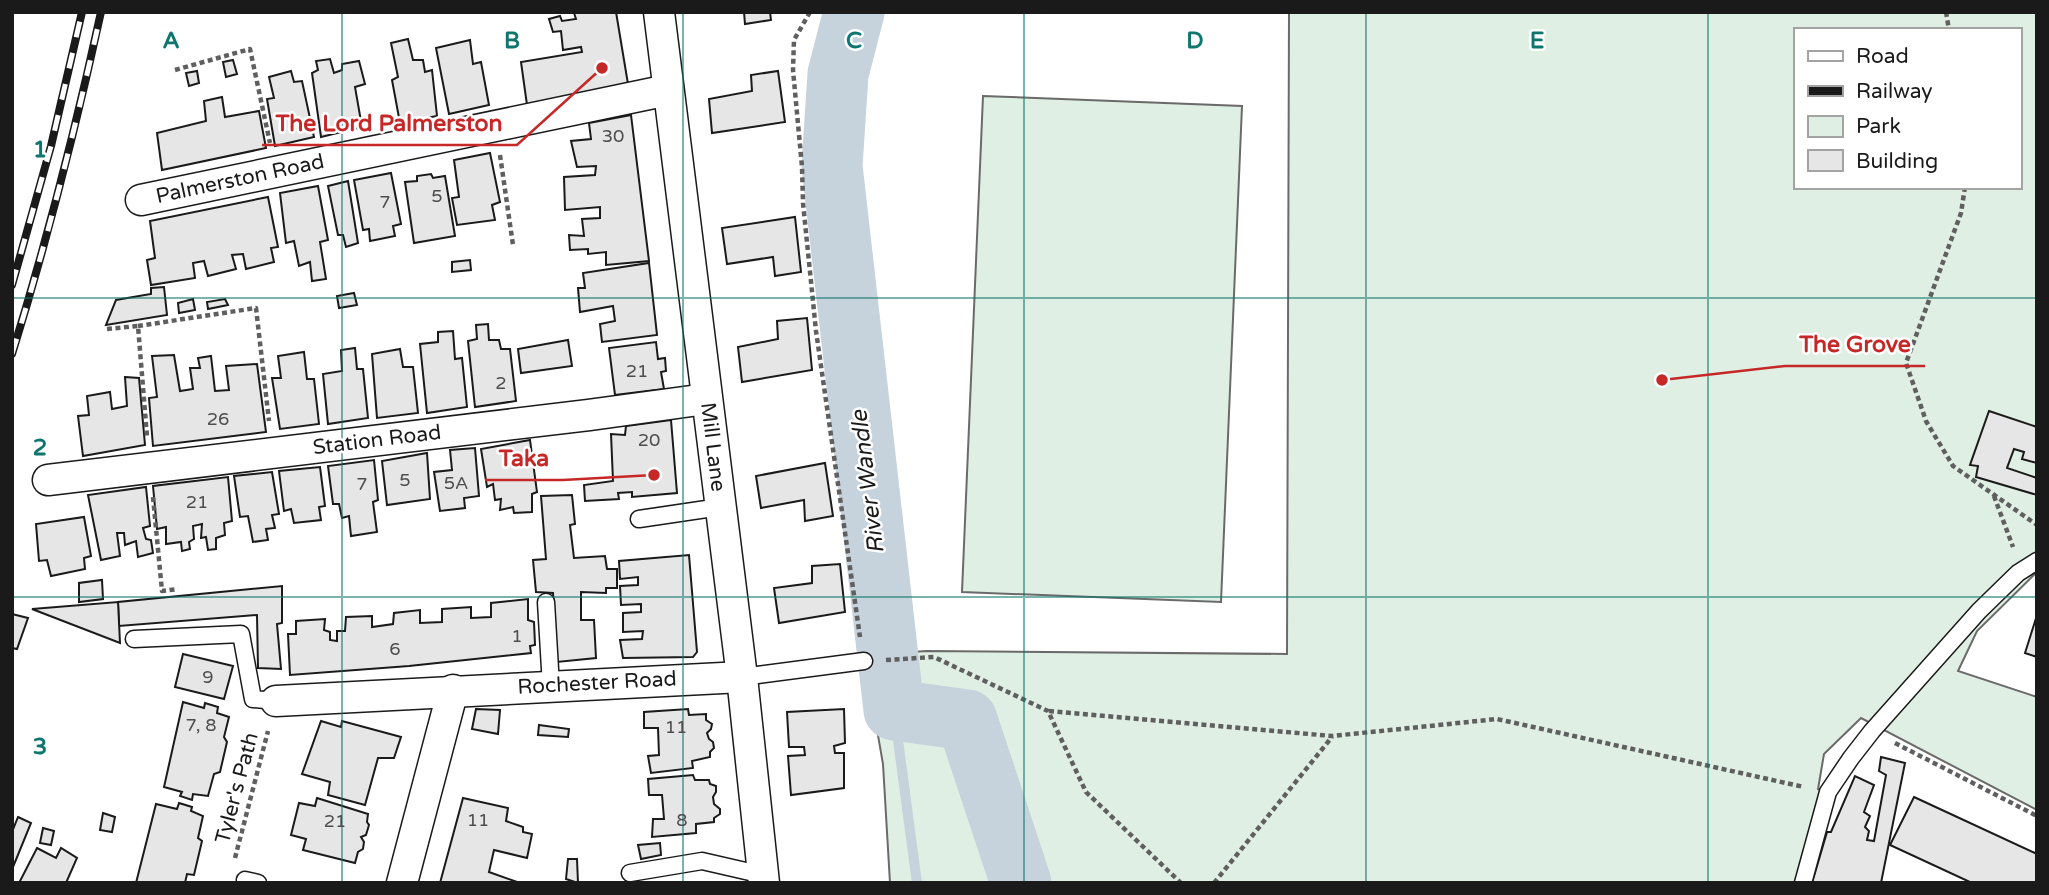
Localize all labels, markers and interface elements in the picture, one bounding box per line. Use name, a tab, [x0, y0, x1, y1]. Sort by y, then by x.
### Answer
text: A	[162, 27, 180, 55]
text: B	[504, 27, 520, 55]
text: C	[846, 27, 862, 55]
text: D	[1186, 27, 1204, 55]
text: E	[1530, 27, 1544, 55]
legend	[1794, 28, 2021, 189]
text: Road	[1856, 44, 1909, 69]
text: Railway	[1856, 79, 1933, 104]
callout: The Lord Palmerston	[262, 101, 517, 145]
text: The Lord Palmerston	[274, 110, 503, 138]
text: Park	[1856, 114, 1901, 139]
house number: 30	[602, 125, 624, 147]
text: 1	[33, 136, 47, 164]
street label: Palmerston Road	[154, 149, 326, 209]
text: Building	[1856, 149, 1938, 174]
house number: 5	[431, 185, 443, 207]
house number: 7	[379, 191, 391, 213]
callout: The Grove	[1785, 322, 1925, 366]
text: The Grove	[1798, 331, 1911, 359]
house number: 21	[626, 360, 648, 382]
house number: 2	[495, 372, 507, 394]
street label: Mill Lane	[695, 401, 731, 493]
water label: River Wandle	[845, 407, 891, 555]
house number: 26	[207, 408, 229, 430]
street label: Station Road	[311, 420, 443, 460]
house number: 20	[638, 429, 660, 451]
text: 2	[33, 434, 47, 462]
callout: Taka	[485, 436, 563, 480]
text: Taka	[498, 445, 549, 473]
house number: 5	[399, 469, 411, 491]
house number: 5A	[444, 472, 468, 494]
house number: 7	[356, 473, 368, 495]
house number: 21	[186, 491, 208, 513]
house number: 1	[511, 625, 523, 647]
house number: 6	[389, 638, 401, 660]
house number: 9	[202, 666, 214, 688]
street label: Rochester Road	[517, 666, 677, 700]
house number: 7, 8	[185, 714, 217, 736]
house number: 11	[665, 716, 687, 738]
street label: Tyler's Path	[210, 730, 264, 846]
text: 3	[33, 733, 47, 761]
house number: 11	[467, 809, 489, 831]
house number: 8	[676, 809, 688, 831]
house number: 21	[324, 810, 346, 832]

